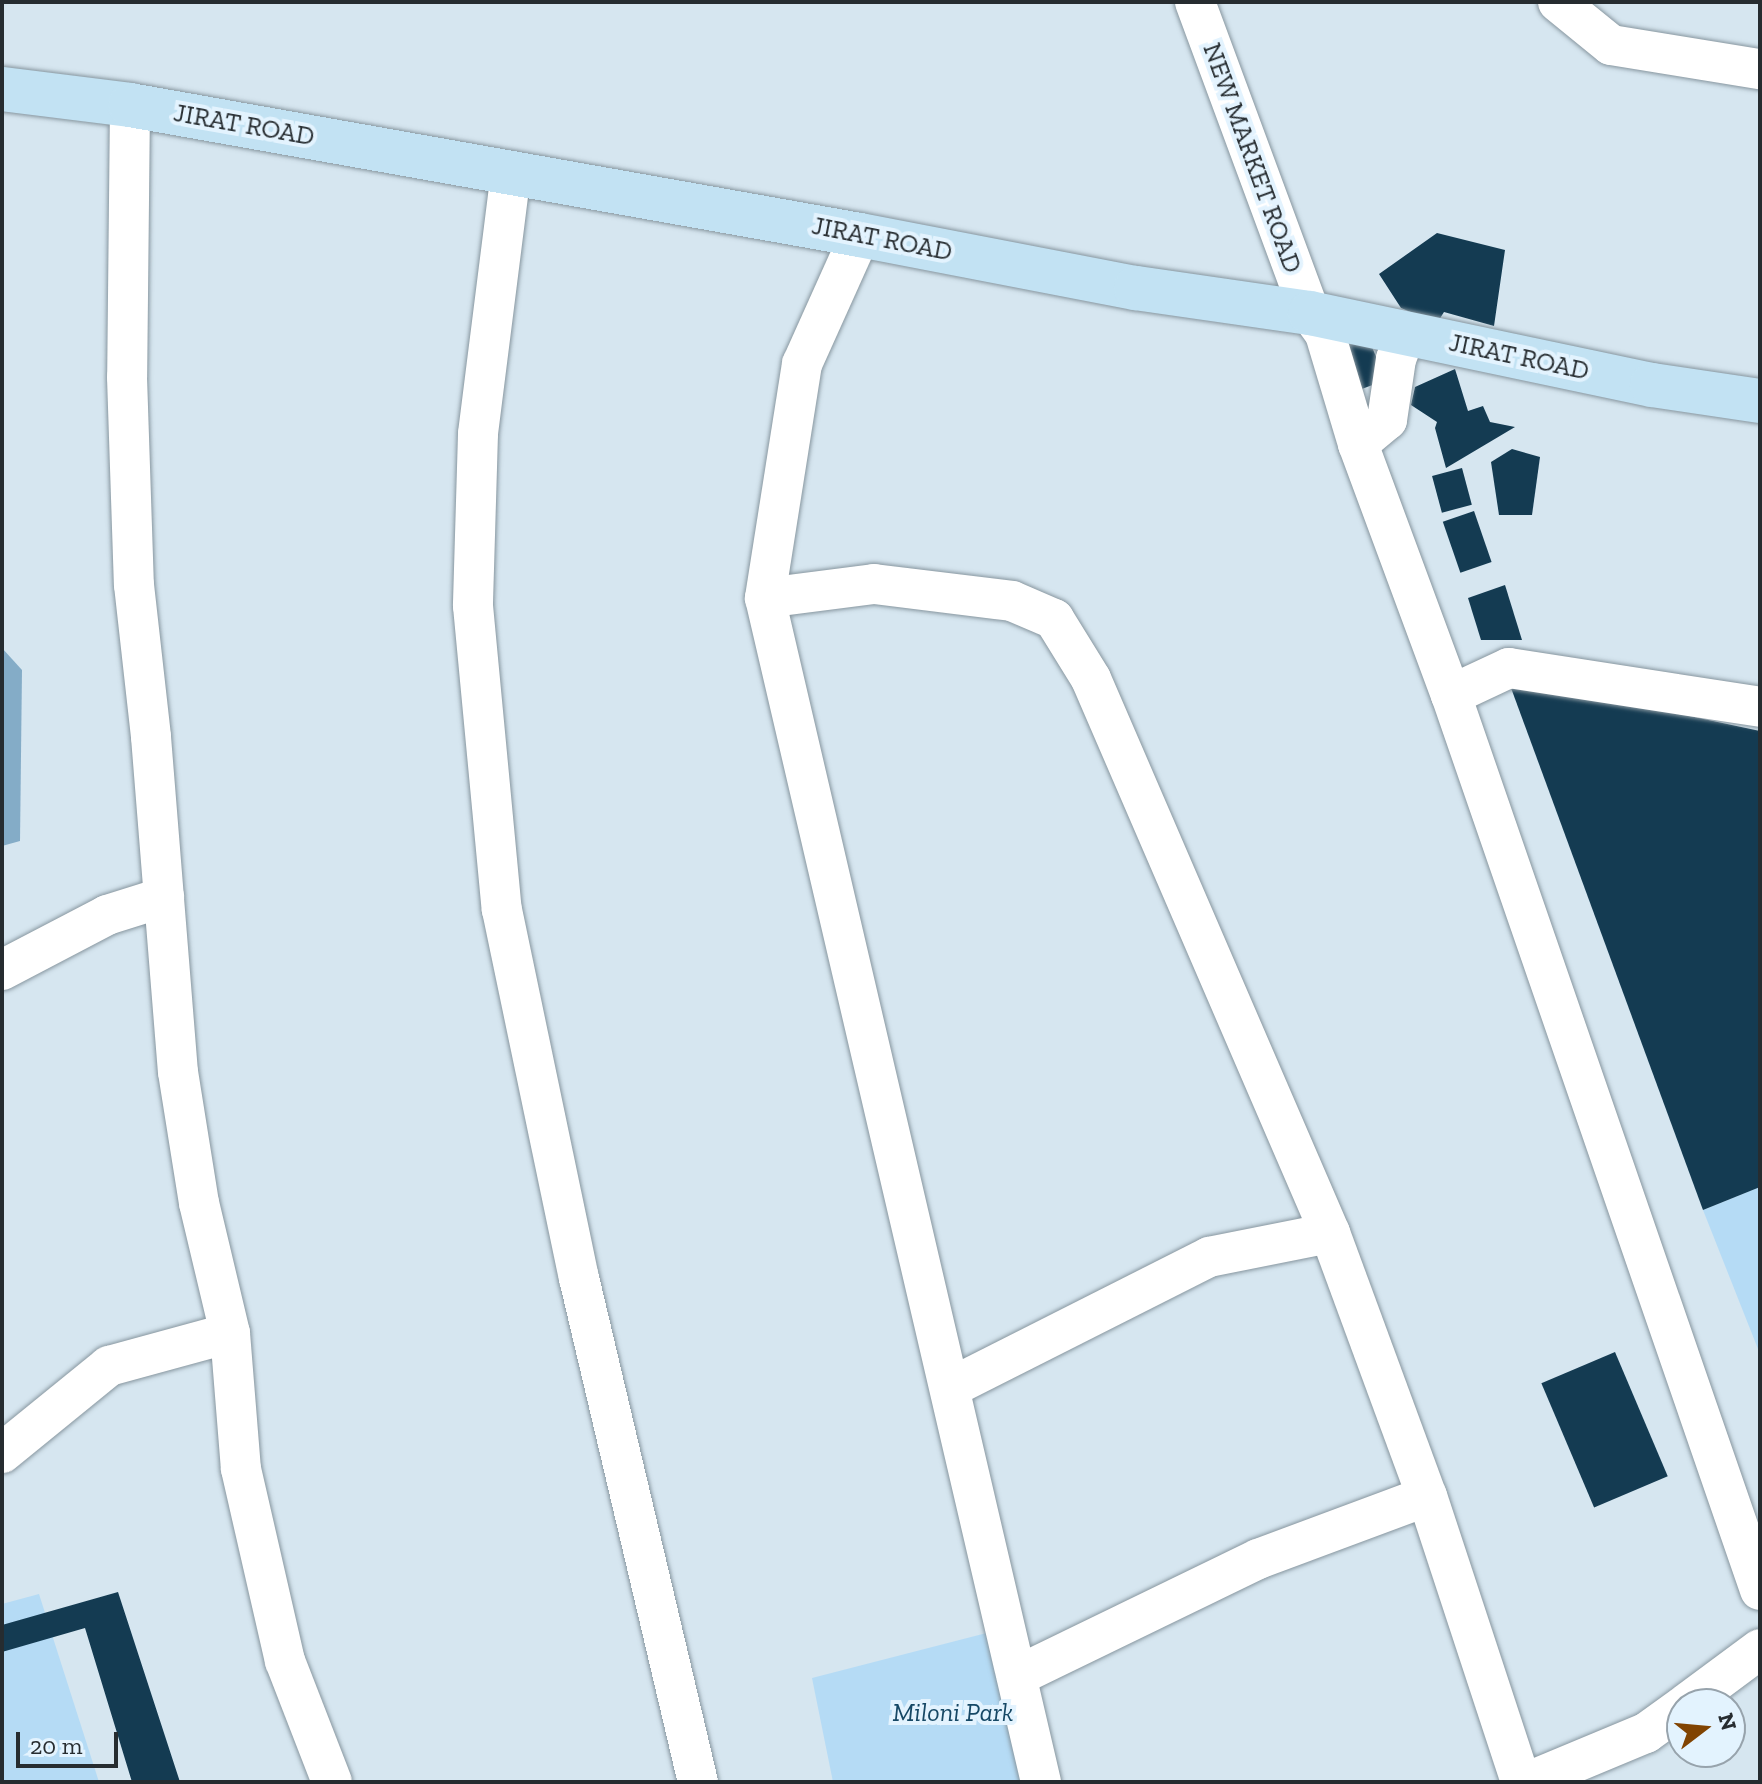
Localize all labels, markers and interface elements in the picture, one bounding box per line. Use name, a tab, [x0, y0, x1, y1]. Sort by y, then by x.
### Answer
street label: NEW MARKET ROAD	[1196, 38, 1308, 278]
street label: JIRAT ROAD	[171, 97, 317, 153]
street label: JIRAT ROAD	[809, 210, 955, 268]
street label: JIRAT ROAD	[1446, 327, 1592, 387]
north arrow	[1666, 1688, 1746, 1768]
park label: Miloni Park	[893, 1697, 1013, 1729]
text: N	[1712, 1710, 1743, 1734]
scale bar	[20, 1716, 122, 1766]
text: 20 m	[30, 1731, 82, 1760]

